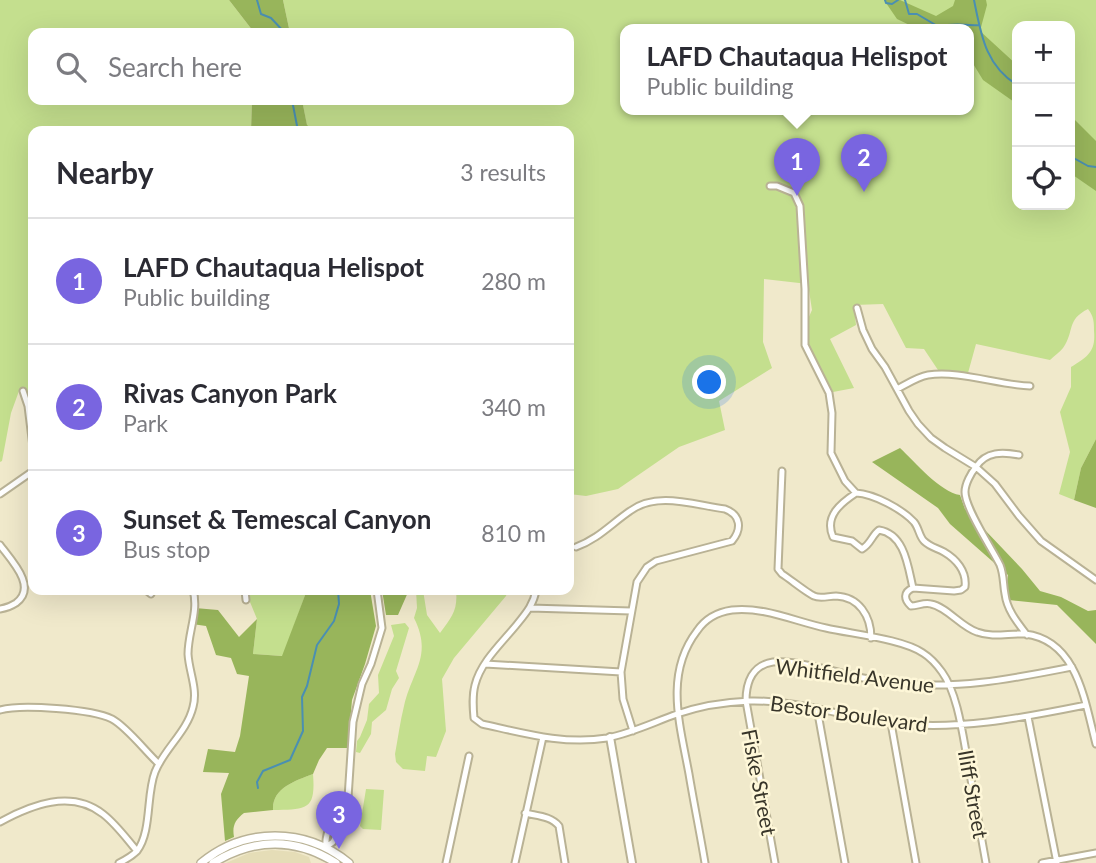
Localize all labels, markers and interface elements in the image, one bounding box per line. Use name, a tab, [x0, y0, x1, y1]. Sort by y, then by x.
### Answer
map controls	[1012, 21, 1075, 210]
button: +	[1012, 21, 1075, 84]
popup	[620, 24, 974, 115]
search box	[28, 28, 574, 105]
text: LAFD Chautaqua Helispot	[646, 40, 948, 72]
icon: search	[52, 48, 90, 86]
text: Search here	[108, 51, 242, 83]
text: Public building	[646, 72, 794, 100]
button: −	[1012, 84, 1075, 147]
pin: 2	[841, 134, 887, 192]
pin: 1	[774, 138, 820, 196]
button: locate	[1012, 147, 1075, 210]
text: Nearby	[56, 154, 154, 190]
text: 3 results	[460, 158, 546, 186]
text: LAFD Chautaqua Helispot	[123, 251, 424, 283]
text: 1	[72, 267, 86, 295]
text: 280 m	[481, 267, 546, 295]
text: Public building	[123, 283, 270, 311]
your location	[692, 365, 726, 399]
text: Rivas Canyon Park	[123, 377, 337, 409]
text: 2	[72, 393, 86, 421]
text: 340 m	[481, 393, 546, 421]
text: Park	[123, 409, 168, 437]
text: Sunset & Temescal Canyon	[123, 503, 431, 535]
text: 3	[72, 519, 86, 547]
text: 810 m	[481, 519, 546, 547]
text: Bus stop	[123, 535, 210, 563]
street label: Whitfield Avenue	[774, 653, 936, 697]
street label: Bestor Boulevard	[769, 690, 929, 736]
street label: Fiske Street	[737, 727, 783, 838]
street label: Iliff Street	[954, 748, 994, 841]
pin: 3	[316, 791, 362, 849]

